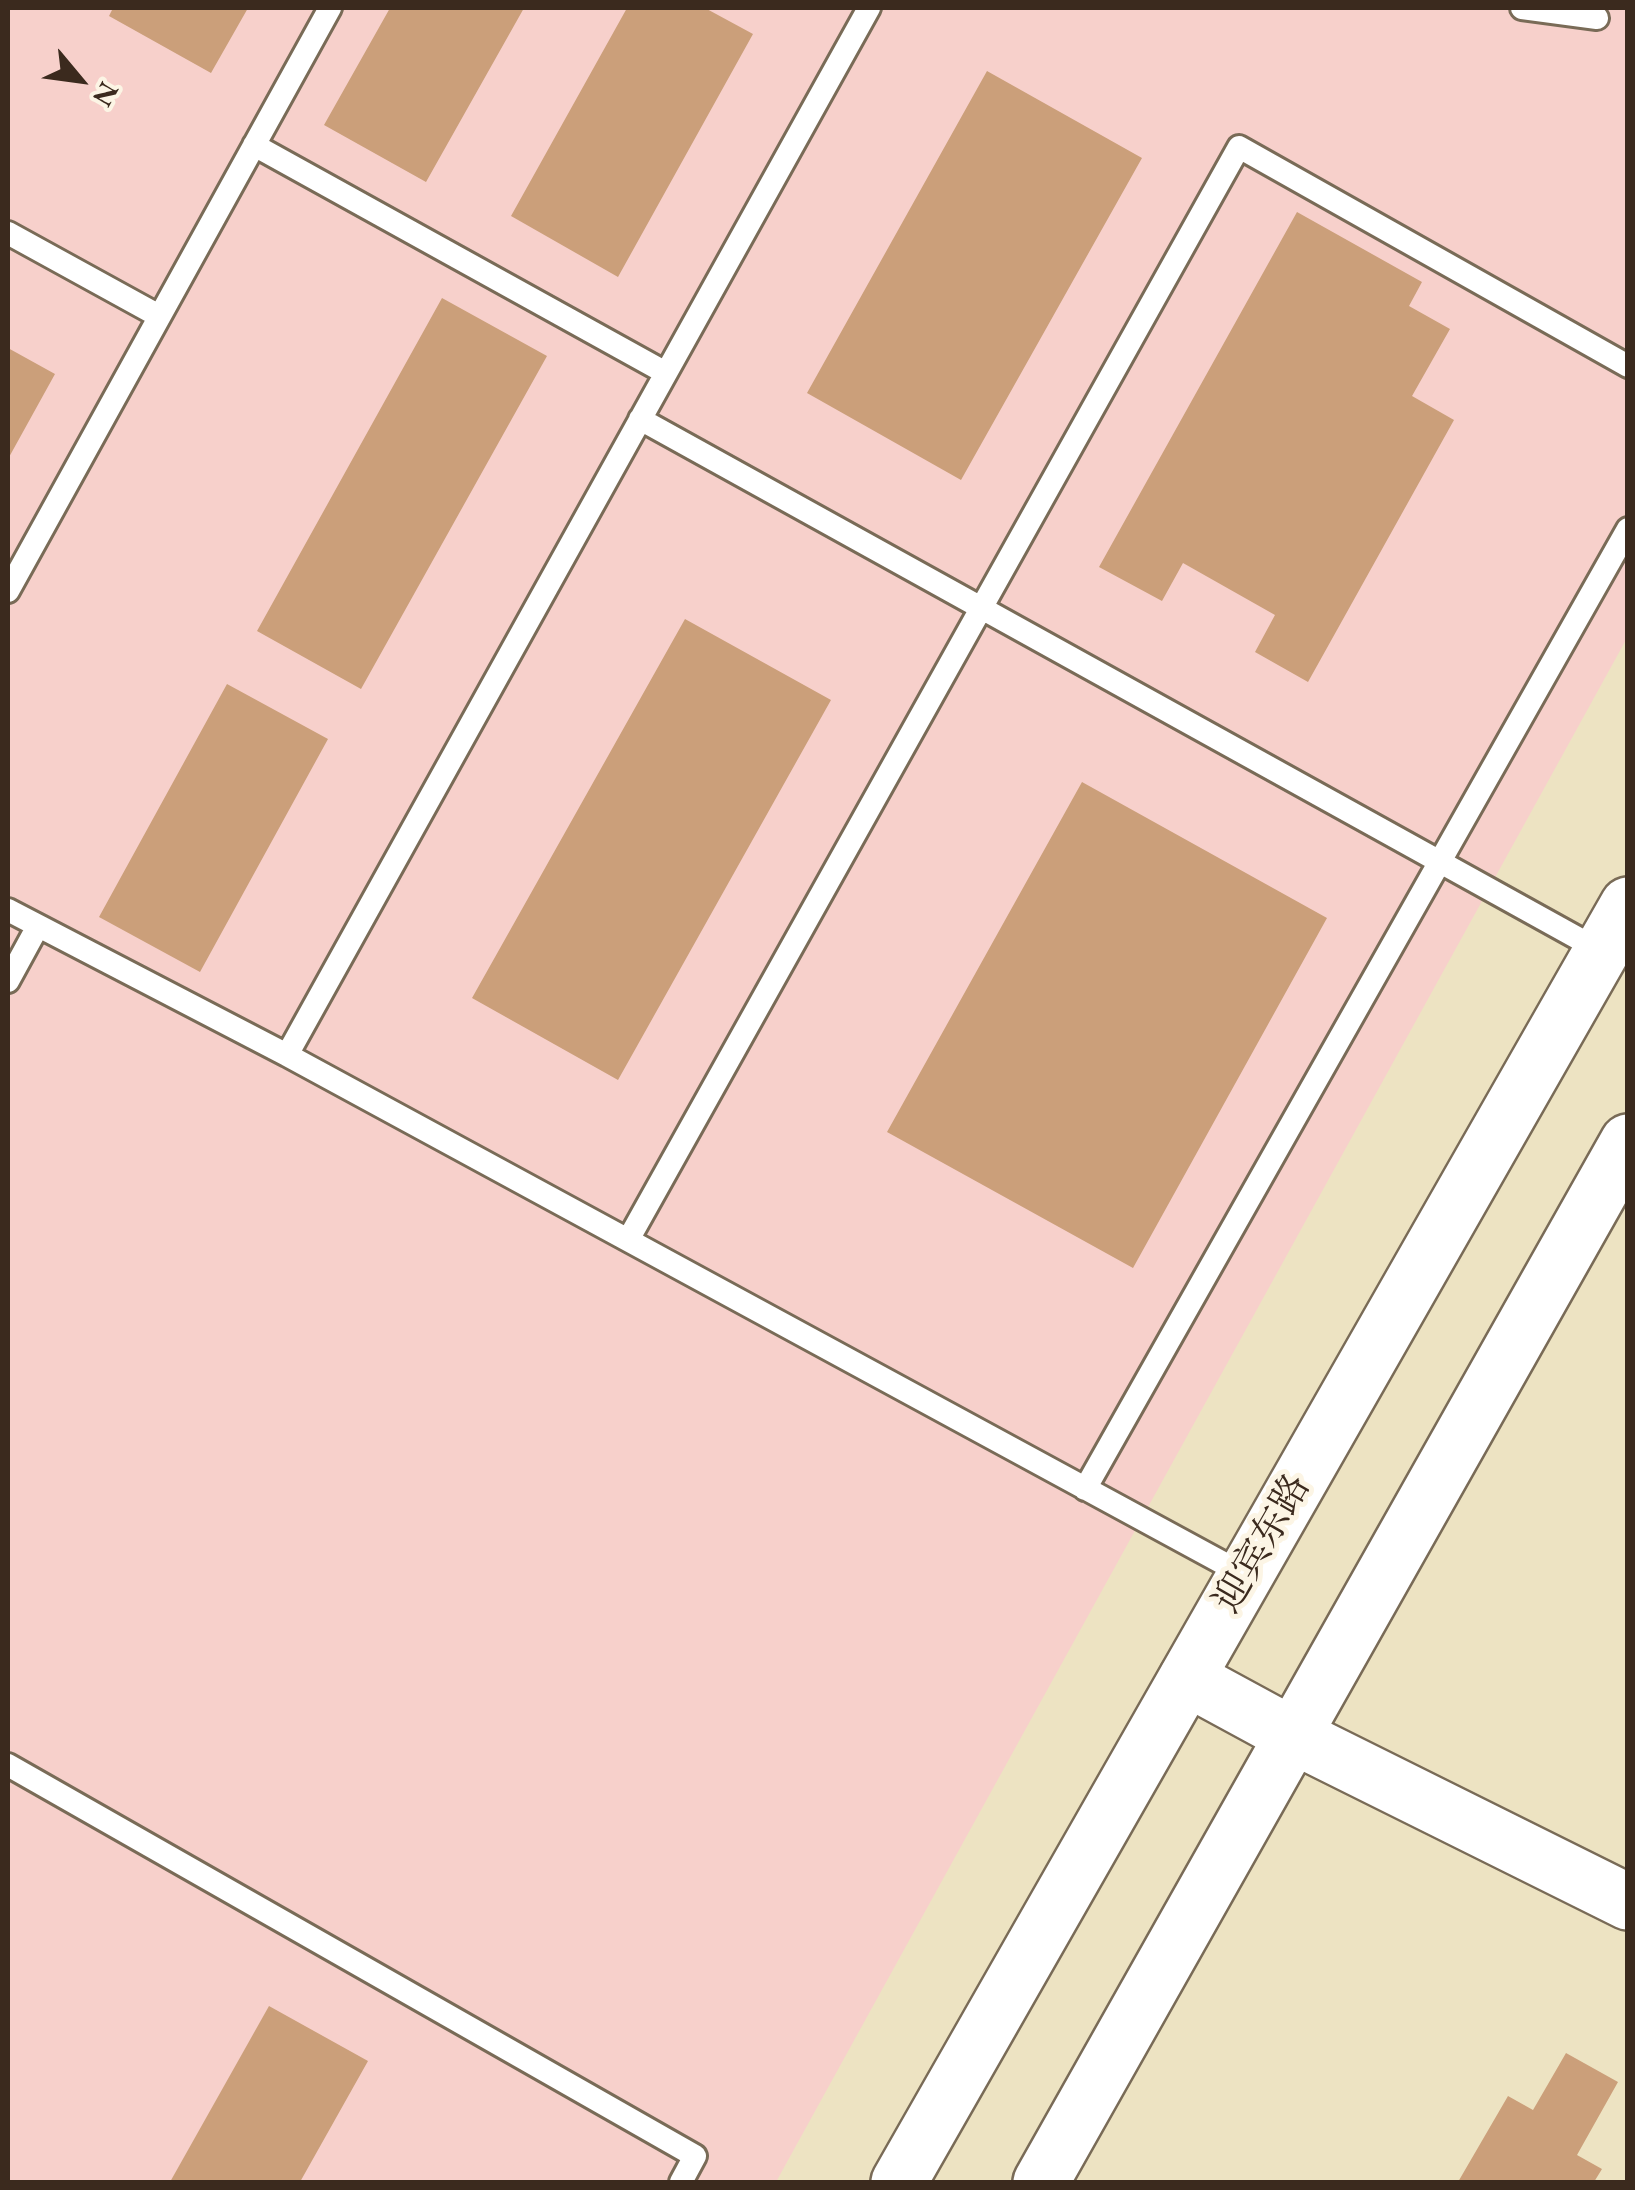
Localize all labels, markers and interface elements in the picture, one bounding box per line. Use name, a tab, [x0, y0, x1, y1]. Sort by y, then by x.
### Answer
north arrow	[30, 30, 130, 130]
text: N	[85, 76, 127, 113]
street label: 迎宾东路	[1205, 1467, 1321, 1621]

